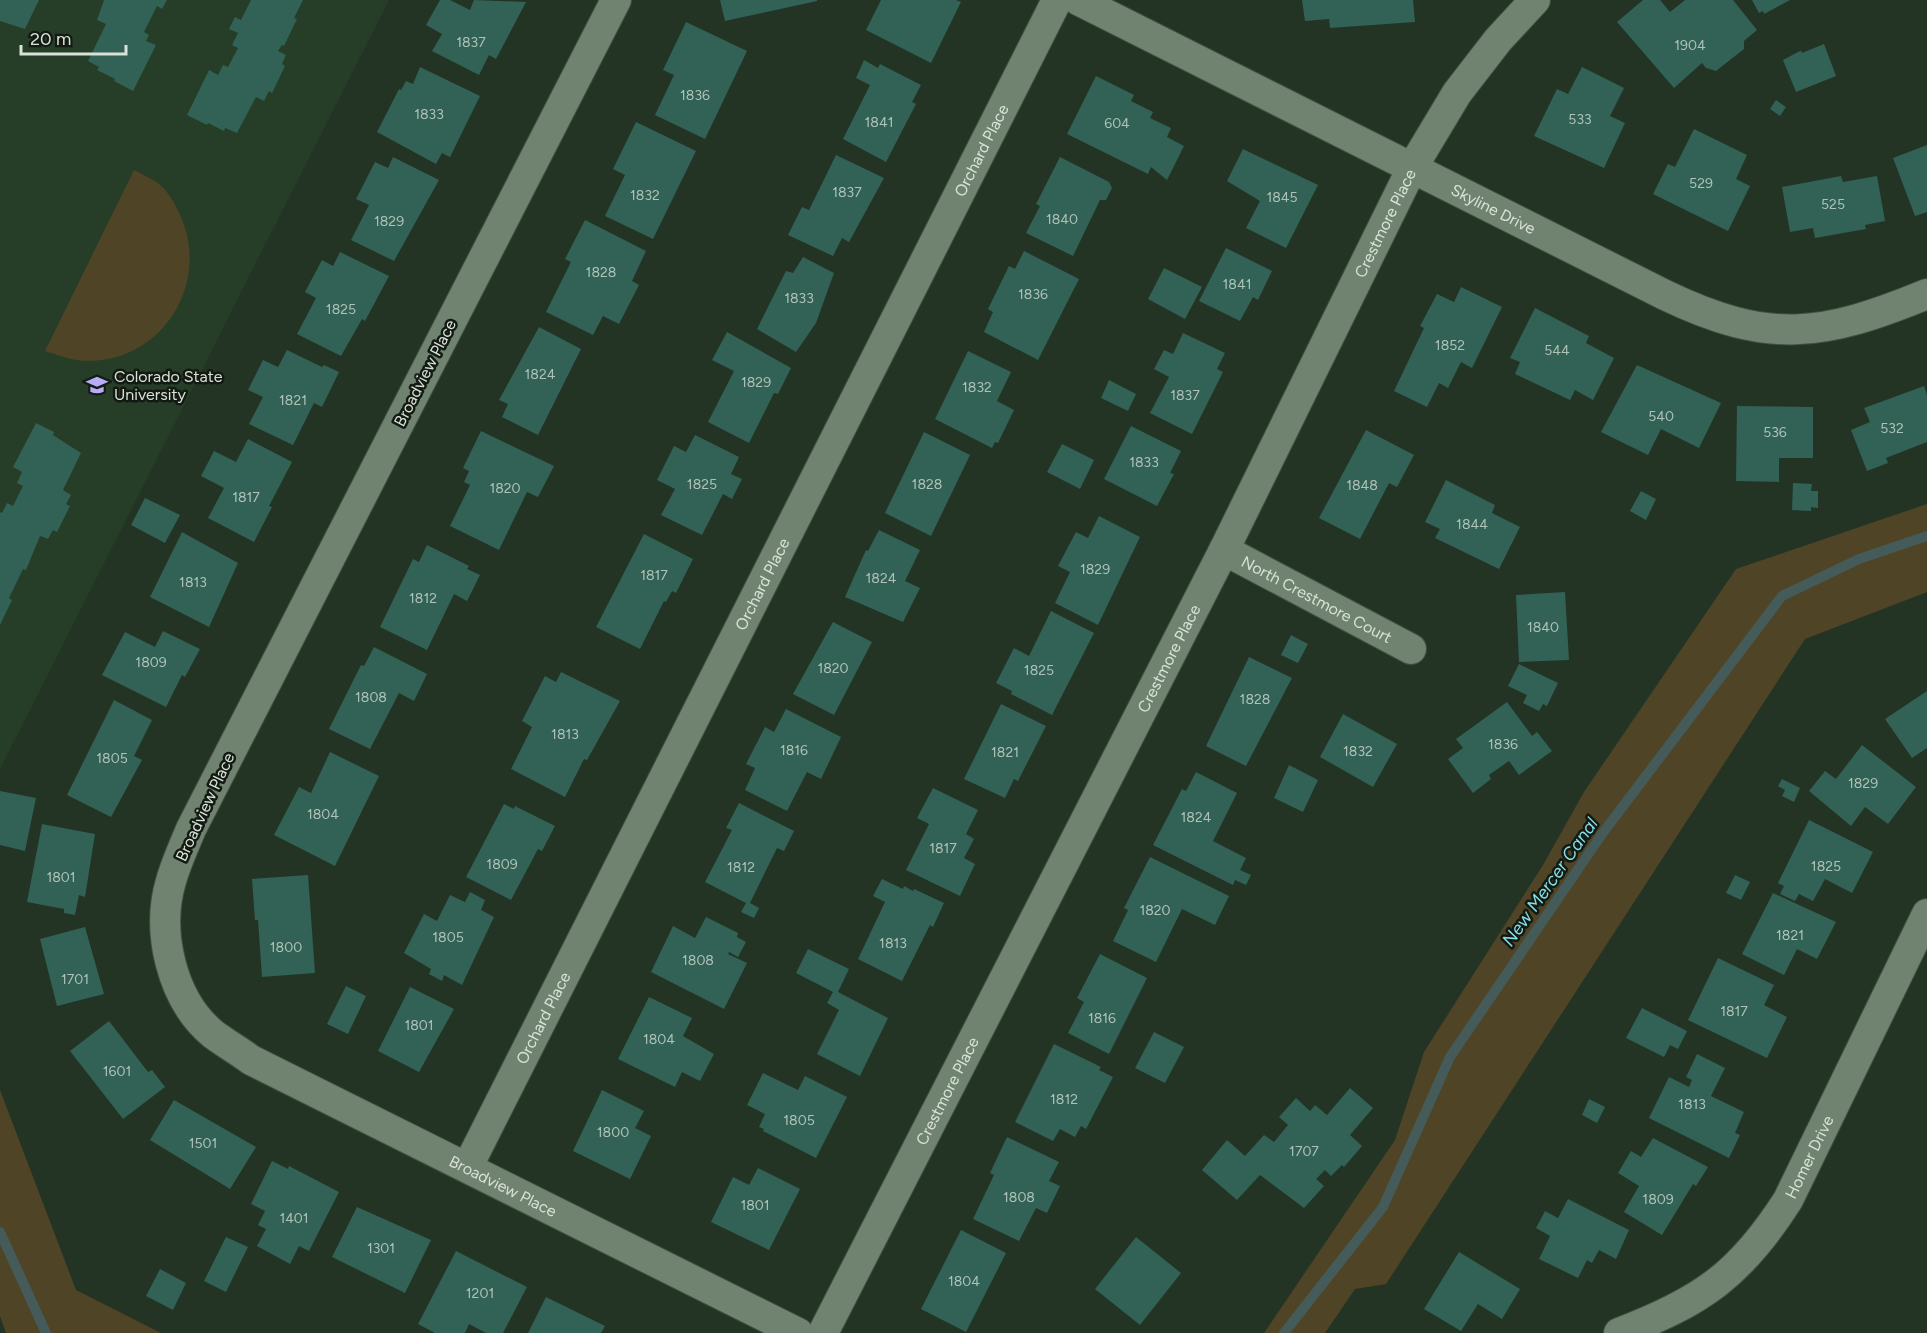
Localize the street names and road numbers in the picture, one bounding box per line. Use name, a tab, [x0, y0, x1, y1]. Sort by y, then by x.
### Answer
street label: Orchard Place	[950, 101, 1012, 199]
street label: Crestmore Place	[1350, 165, 1420, 281]
street label: Skyline Drive	[1448, 180, 1539, 238]
street label: Broadview Place	[390, 316, 460, 430]
street label: Orchard Place	[731, 535, 793, 633]
street label: North Crestmore Court	[1238, 552, 1395, 647]
street label: Crestmore Place	[1133, 601, 1204, 715]
street label: Broadview Place	[172, 750, 239, 864]
street label: Orchard Place	[512, 968, 574, 1067]
street label: Crestmore Place	[911, 1034, 983, 1148]
street label: Homer Drive	[1781, 1112, 1837, 1202]
street label: Broadview Place	[446, 1151, 560, 1221]

